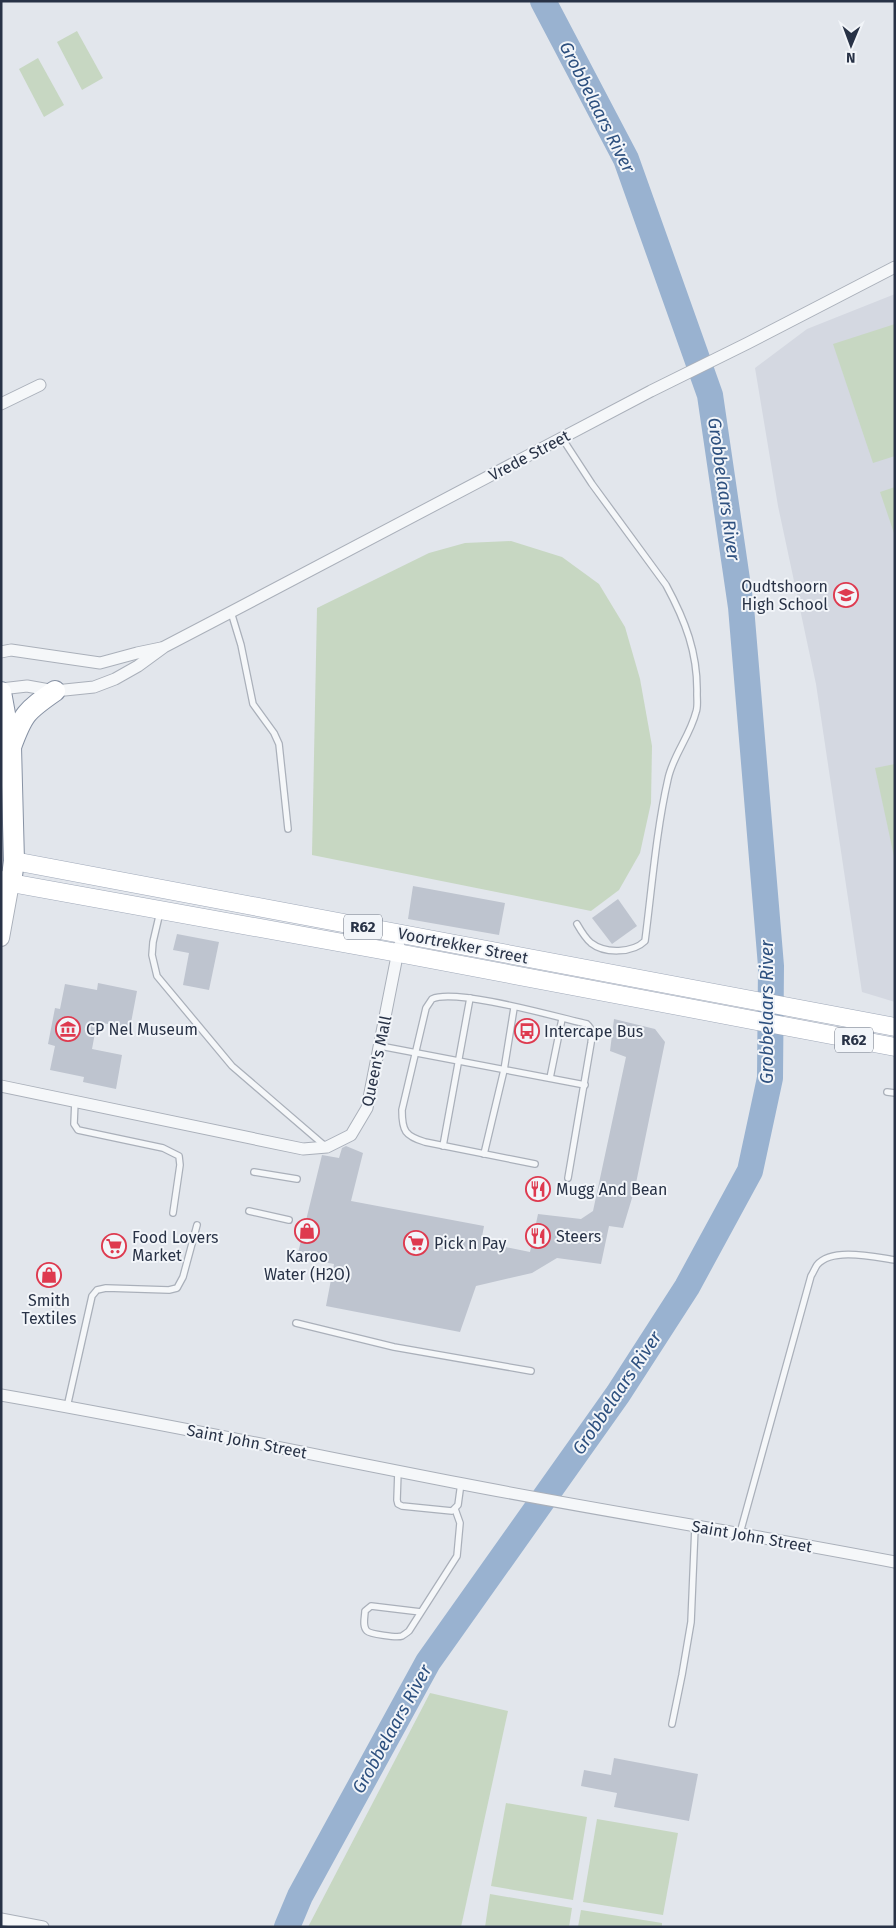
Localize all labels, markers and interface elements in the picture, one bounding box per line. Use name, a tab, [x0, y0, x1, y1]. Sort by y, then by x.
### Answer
north arrow	[826, 20, 876, 70]
water label: Grobbelaars River	[555, 38, 640, 177]
text: N	[846, 49, 856, 66]
water label: Grobbelaars River	[703, 416, 745, 563]
street label: Vrede Street	[485, 426, 573, 485]
place label: Oudtshoorn High School	[741, 577, 828, 614]
school or university icon: Oudtshoorn High School	[833, 582, 859, 608]
road number: R62	[344, 914, 382, 940]
street label: Voortrekker Street	[396, 924, 530, 967]
water label: Grobbelaars River	[756, 939, 778, 1084]
street label: Queen's Mall	[358, 1014, 395, 1108]
museum icon: CP Nel Museum	[55, 1016, 81, 1042]
bus stop icon: Intercape Bus	[514, 1018, 540, 1044]
place label: CP Nel Museum	[86, 1020, 198, 1039]
place label: Intercape Bus	[544, 1022, 643, 1041]
road number: R62	[835, 1028, 873, 1052]
restaurant icon: Mugg And Bean	[525, 1176, 551, 1202]
place label: Mugg And Bean	[556, 1180, 667, 1199]
shop icon: Karoo Water (H2O)	[294, 1218, 320, 1244]
restaurant icon: Steers	[525, 1223, 551, 1249]
place label: Steers	[556, 1227, 601, 1246]
place label: Food Lovers Market	[132, 1228, 219, 1265]
supermarket icon: Pick n Pay	[403, 1230, 429, 1256]
supermarket icon: Food Lovers Market	[101, 1233, 127, 1259]
place label: Pick n Pay	[434, 1234, 506, 1253]
place label: Karoo Water (H2O)	[264, 1247, 350, 1284]
shop icon: Smith Textiles	[36, 1262, 62, 1288]
place label: Smith Textiles	[22, 1291, 76, 1328]
water label: Grobbelaars River	[568, 1326, 667, 1459]
street label: Saint John Street	[185, 1421, 309, 1462]
street label: Saint John Street	[690, 1517, 814, 1556]
water label: Grobbelaars River	[347, 1660, 437, 1797]

